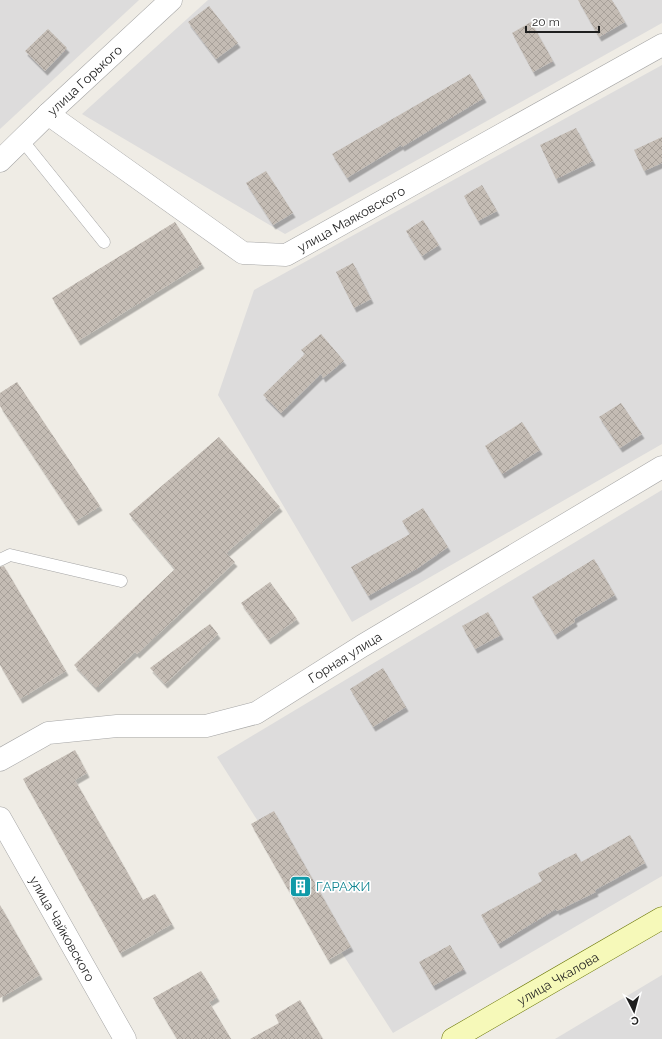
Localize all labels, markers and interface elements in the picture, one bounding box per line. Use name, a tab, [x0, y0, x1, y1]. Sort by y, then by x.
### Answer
scale bar	[526, 8, 599, 34]
text: 20 m	[532, 15, 560, 29]
street label: улица Горького	[44, 42, 125, 118]
street label: улица Маяковского	[295, 183, 408, 255]
street label: Горная улица	[305, 629, 384, 686]
street label: улица Чайковского	[27, 873, 98, 984]
building icon: ГАРАЖИ	[288, 873, 314, 899]
place label: ГАРАЖИ	[316, 879, 370, 894]
street label: улица Чкалова	[514, 949, 601, 1008]
north arrow	[614, 991, 654, 1031]
text: С	[630, 1014, 639, 1027]

